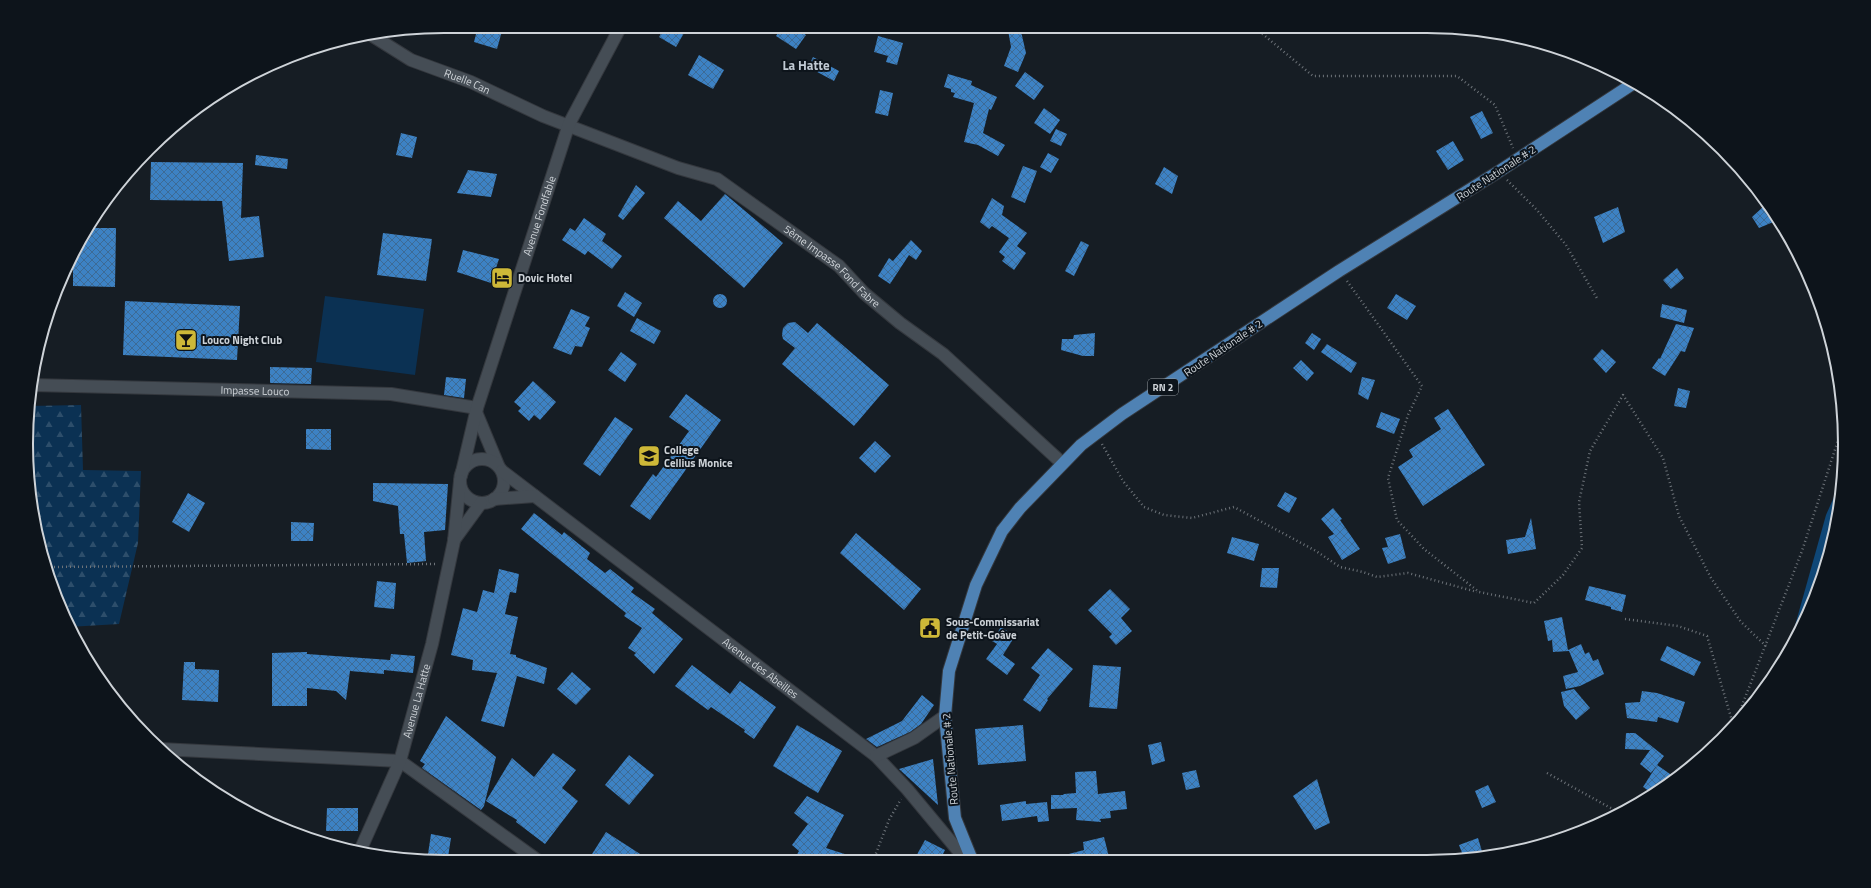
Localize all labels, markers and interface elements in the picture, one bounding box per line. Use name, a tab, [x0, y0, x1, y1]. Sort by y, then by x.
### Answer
district label: La Hatte	[782, 55, 830, 75]
street label: Ruelle Can	[442, 65, 493, 98]
street label: Route Nationale # 2	[1453, 141, 1539, 205]
street label: Avenue Fondfable	[519, 173, 560, 258]
street label: 5ème Impasse Fond Fabre	[780, 221, 884, 312]
hotel icon: Dovic Hotel	[489, 265, 515, 291]
place label: Dovic Hotel	[518, 270, 572, 286]
street label: Route Nationale # 2	[1180, 316, 1266, 380]
bar icon: Louco Night Club	[173, 327, 199, 353]
place label: Louco Night Club	[202, 332, 282, 348]
road number: RN 2	[1148, 379, 1178, 395]
street label: Impasse Louco	[220, 382, 290, 399]
place label: College Cellius Monice	[664, 442, 733, 471]
school or university icon: College Cellius Monice	[636, 443, 662, 469]
place label: Sous-Commissariat de Petit-Goâve	[946, 614, 1039, 643]
public building icon: Sous-Commissariat de Petit-Goâve	[917, 615, 943, 641]
street label: Avenue des Abeilles	[719, 634, 802, 702]
street label: Avenue La Hatte	[399, 662, 434, 740]
street label: Route Nationale # 2	[938, 713, 962, 805]

